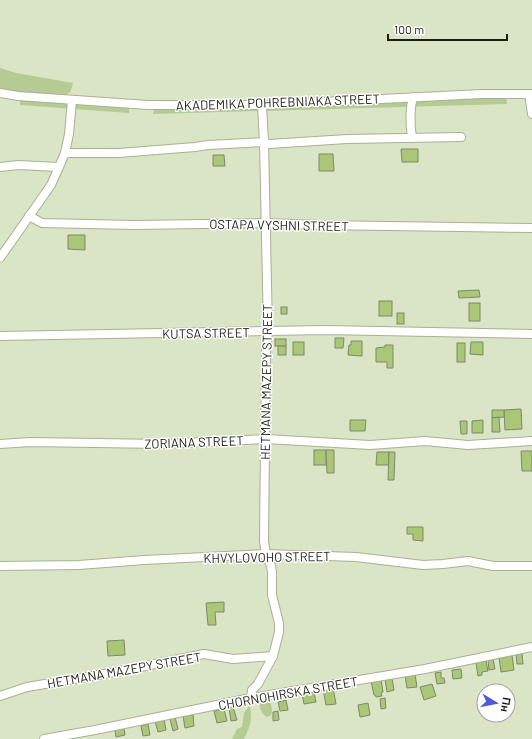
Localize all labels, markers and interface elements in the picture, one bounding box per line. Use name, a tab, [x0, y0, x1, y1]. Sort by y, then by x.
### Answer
scale bar	[388, 16, 507, 42]
text: 100 m	[394, 22, 424, 36]
street label: AKADEMIKA POHREBNIAKA STREET	[176, 90, 380, 114]
street label: OSTAPA VYSHNI STREET	[209, 216, 349, 234]
street label: HETMANA MAZEPY STREET	[257, 304, 275, 460]
street label: KUTSA STREET	[162, 324, 250, 342]
street label: ZORIANA STREET	[144, 432, 244, 452]
street label: KHVYLOVOHO STREET	[203, 548, 331, 566]
street label: HETMANA MAZEPY STREET	[46, 649, 202, 691]
street label: CHORNOHIRSKA STREET	[217, 673, 359, 713]
north arrow	[476, 683, 516, 723]
text: Пн	[499, 697, 514, 713]

